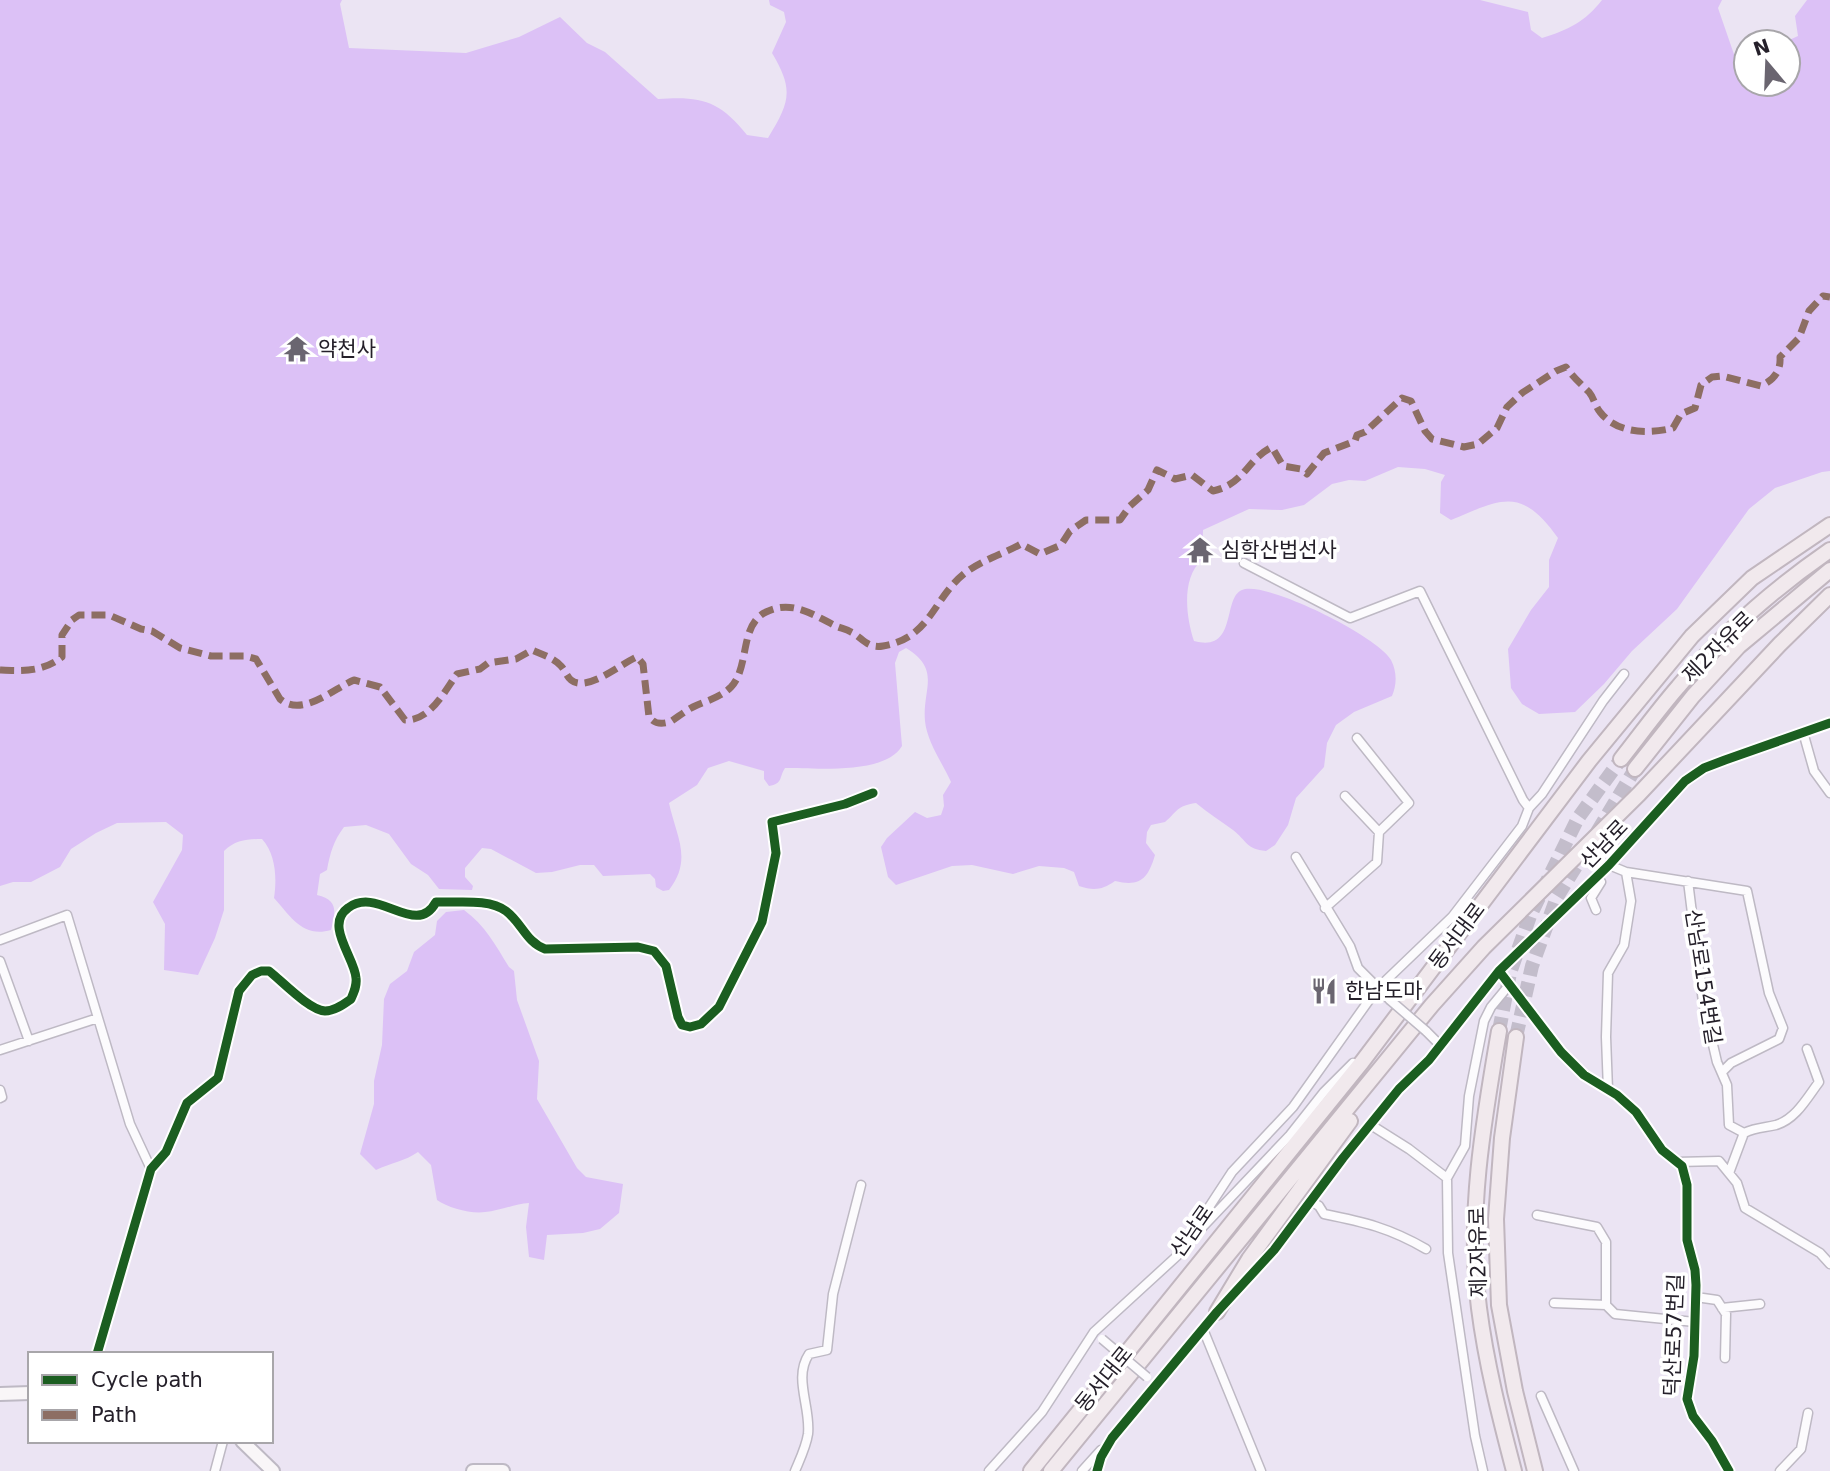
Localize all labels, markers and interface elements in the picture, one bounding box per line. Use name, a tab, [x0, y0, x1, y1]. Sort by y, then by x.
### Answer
north arrow	[1732, 28, 1802, 98]
text: N	[1750, 34, 1773, 60]
temple icon: 약천사	[282, 334, 312, 364]
place label: 약천사	[318, 337, 376, 361]
temple icon: 심학산법선사	[1185, 535, 1215, 565]
place label: 심학산법선사	[1221, 538, 1337, 562]
street label: 제2자유로	[1677, 606, 1759, 688]
street label: 산남로	[1575, 815, 1633, 873]
street label: 동서대로	[1424, 898, 1490, 974]
street label: 산남로154번길	[1680, 908, 1726, 1046]
restaurant icon: 한남도마	[1309, 976, 1339, 1006]
place label: 한남도마	[1345, 979, 1422, 1003]
street label: 산남로	[1166, 1200, 1218, 1262]
street label: 제2자유로	[1465, 1206, 1491, 1298]
street label: 덕산로57번길	[1660, 1273, 1688, 1397]
street label: 동서대로	[1070, 1341, 1138, 1417]
legend	[28, 1352, 273, 1443]
text: Cycle path	[91, 1368, 203, 1392]
text: Path	[91, 1403, 137, 1427]

